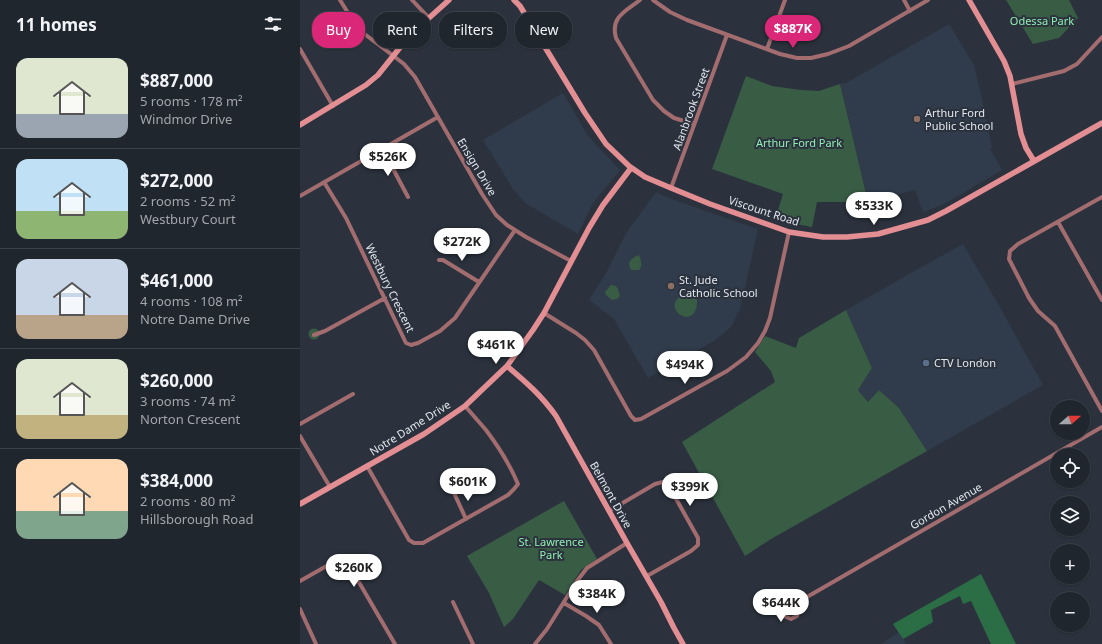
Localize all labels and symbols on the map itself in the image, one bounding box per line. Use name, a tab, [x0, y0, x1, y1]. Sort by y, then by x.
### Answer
park label: Odessa Park	[1010, 13, 1074, 28]
pin: $887K	[765, 15, 821, 49]
street label: Alanbrook Street	[669, 66, 712, 152]
place label: Arthur Ford Public School	[925, 105, 993, 133]
marker: Arthur Ford Public School	[912, 114, 922, 124]
street label: Ensign Drive	[454, 135, 501, 198]
park label: Arthur Ford Park	[756, 135, 842, 150]
pin: $526K	[360, 143, 416, 177]
street label: Viscount Road	[727, 192, 801, 229]
pin: $533K	[846, 192, 902, 226]
pin: $272K	[434, 228, 490, 262]
street label: Westbury Crescent	[362, 241, 418, 335]
place label: St. Jude Catholic School	[679, 272, 758, 300]
marker: St. Jude Catholic School	[666, 281, 676, 291]
pin: $461K	[468, 331, 524, 365]
pin: $494K	[657, 351, 713, 385]
place label: CTV London	[934, 355, 996, 370]
marker: CTV London	[921, 358, 931, 368]
street label: Notre Dame Drive	[366, 397, 453, 459]
north arrow	[1050, 400, 1090, 440]
street label: Belmont Drive	[587, 459, 636, 531]
pin: $601K	[440, 468, 496, 502]
pin: $399K	[662, 473, 718, 507]
street label: Gordon Avenue	[907, 479, 984, 532]
park label: St. Lawrence Park	[518, 534, 584, 562]
pin: $260K	[326, 554, 382, 588]
pin: $384K	[569, 580, 625, 614]
pin: $644K	[753, 589, 809, 623]

